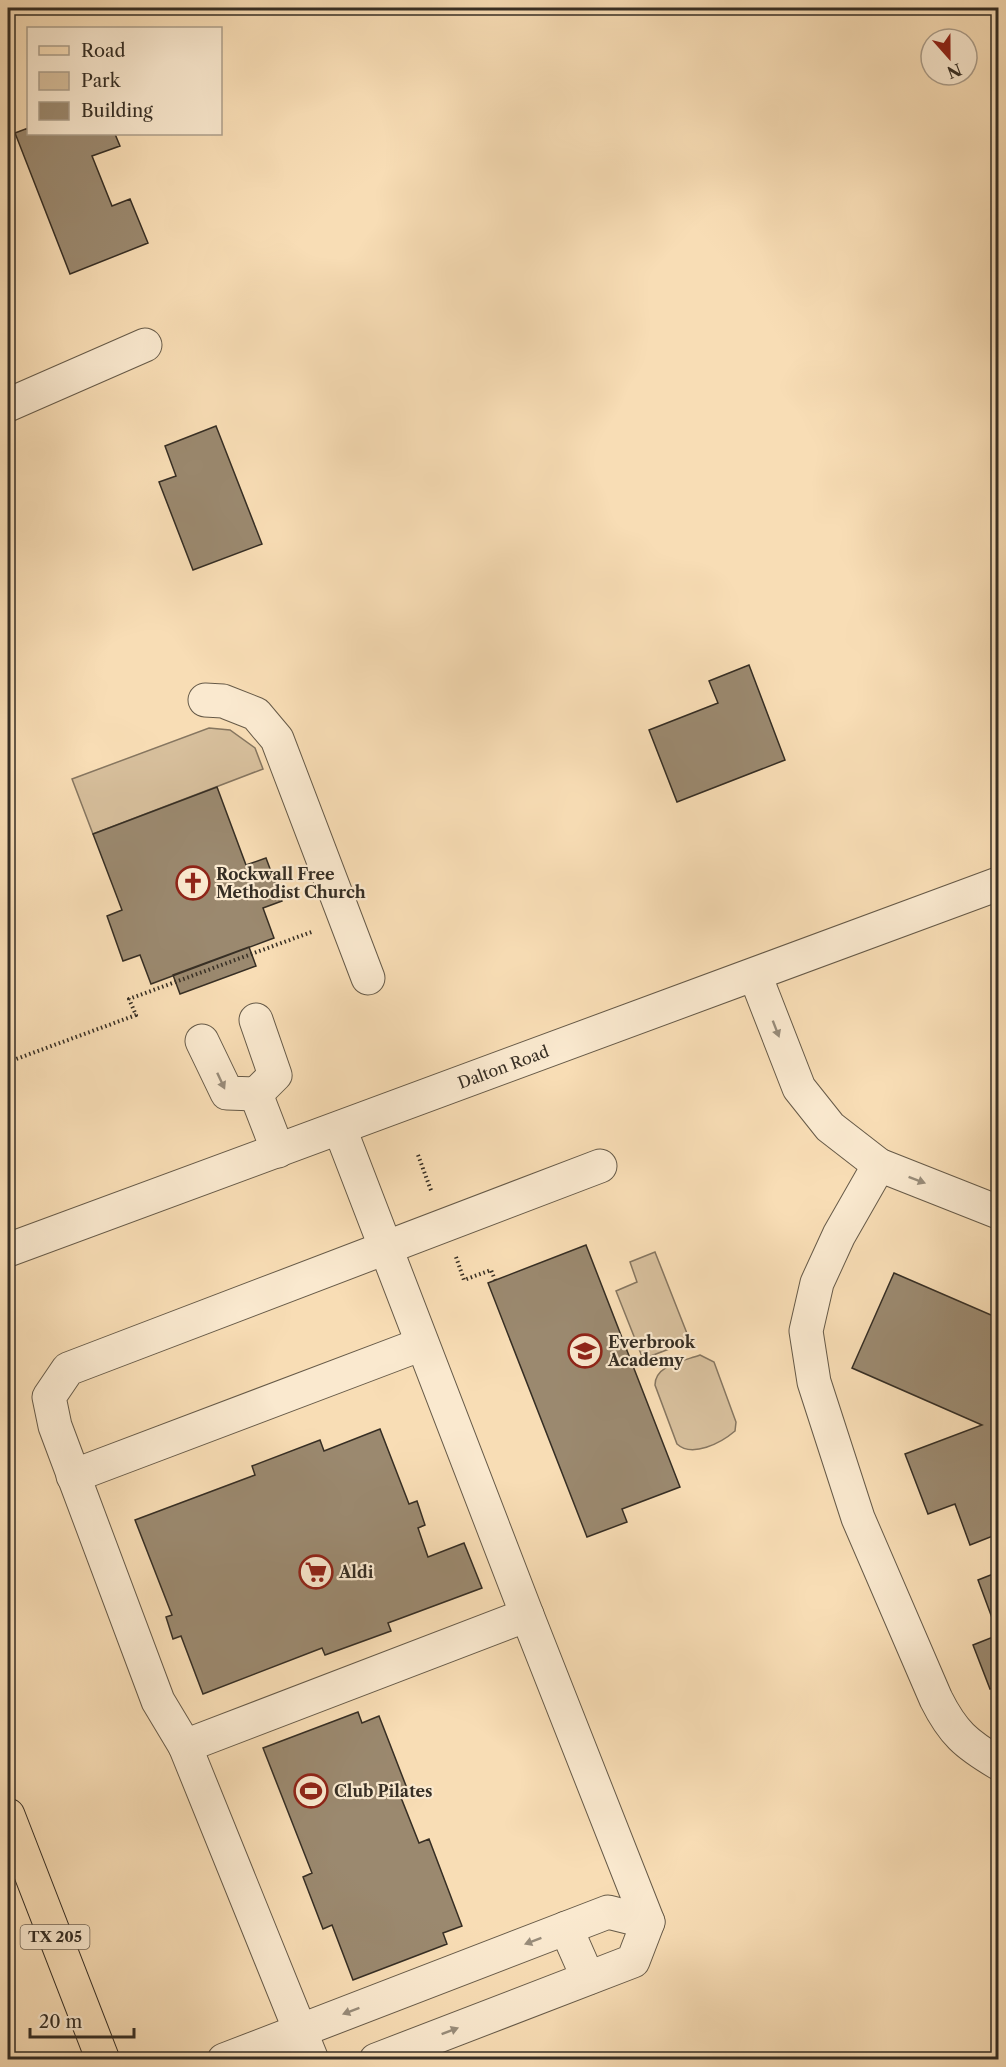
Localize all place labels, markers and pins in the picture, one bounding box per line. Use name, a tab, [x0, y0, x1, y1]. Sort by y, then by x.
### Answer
place label: Rockwall Free Methodist Church	[216, 864, 366, 902]
church icon: Rockwall Free Methodist Church	[175, 865, 211, 901]
place label: Everbrook Academy	[607, 1332, 696, 1370]
school or university icon: Everbrook Academy	[567, 1333, 603, 1369]
supermarket icon: Aldi	[298, 1554, 334, 1590]
place label: Aldi	[338, 1562, 374, 1582]
sports icon: Club Pilates	[293, 1773, 329, 1809]
place label: Club Pilates	[334, 1781, 433, 1801]

